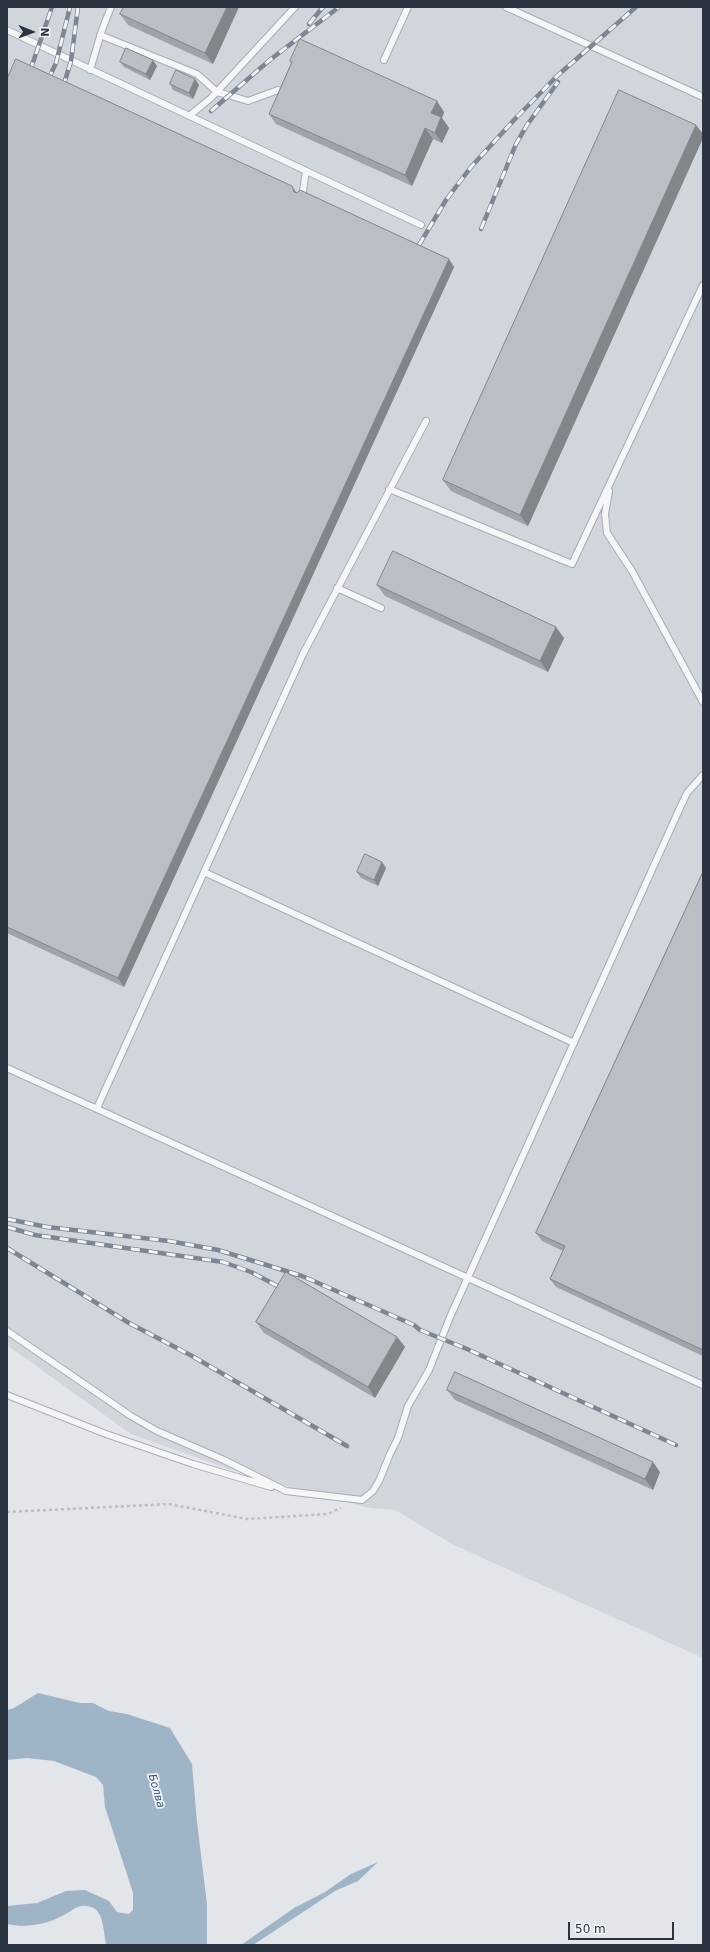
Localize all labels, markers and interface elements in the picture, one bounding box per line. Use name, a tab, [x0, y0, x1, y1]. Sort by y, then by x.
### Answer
north arrow	[12, 12, 52, 52]
text: N	[38, 27, 51, 37]
water label: Болва	[145, 1773, 167, 1809]
scale bar	[570, 1914, 676, 1940]
text: 50 m	[575, 1922, 606, 1936]

